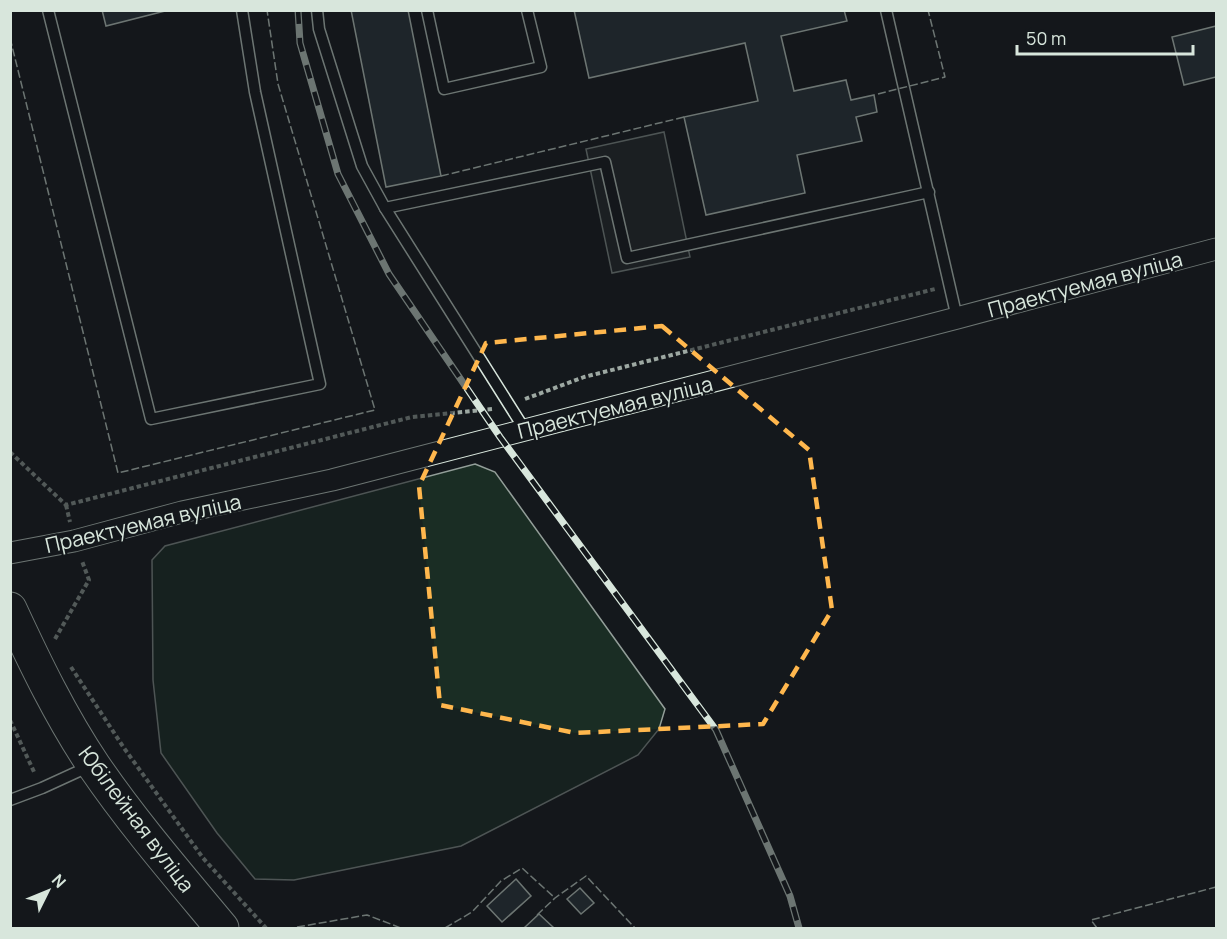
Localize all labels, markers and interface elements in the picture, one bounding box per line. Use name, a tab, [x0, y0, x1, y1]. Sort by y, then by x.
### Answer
scale bar	[1017, 18, 1192, 56]
text: 50 m	[1026, 26, 1066, 50]
street label: Праектуемая вуліца	[985, 245, 1185, 323]
street label: Праектуемая вуліца	[514, 369, 716, 445]
street label: Праектуемая вуліца	[42, 487, 244, 559]
street label: Юбілейная вуліца	[73, 740, 201, 898]
north arrow	[18, 861, 78, 921]
text: N	[47, 869, 71, 892]

